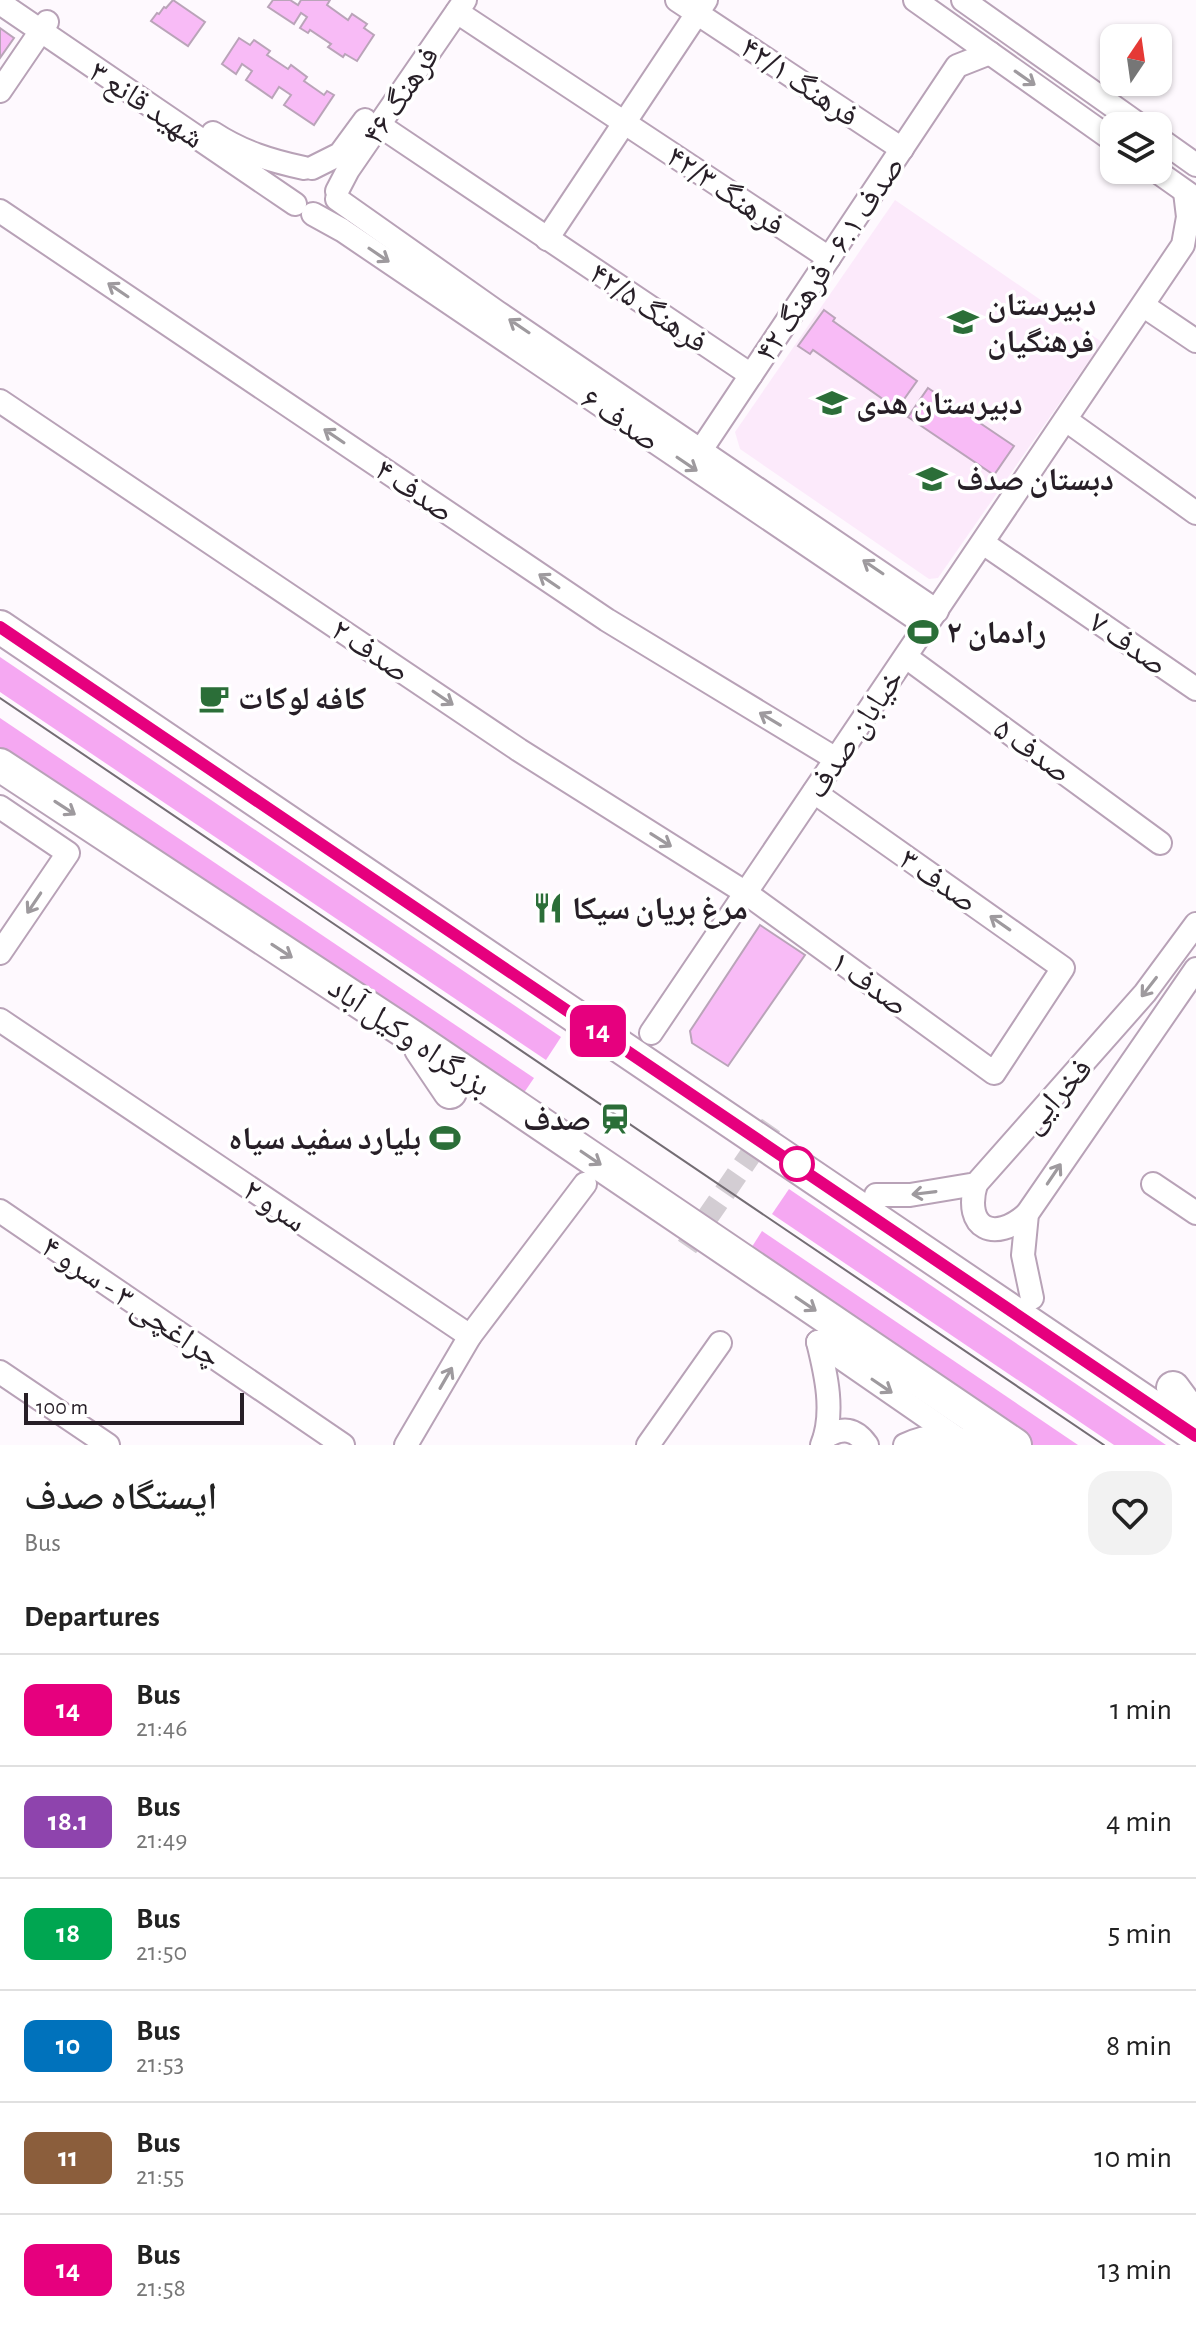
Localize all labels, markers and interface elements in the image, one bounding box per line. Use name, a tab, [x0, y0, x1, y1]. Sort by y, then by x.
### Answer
north arrow	[1100, 24, 1172, 96]
map controls	[1100, 24, 1172, 184]
street label: فرهنگ ۴۲/۱	[734, 31, 864, 133]
street label: فرهنگ ۴۶	[357, 41, 446, 151]
street label: شهید قانع ۳	[82, 55, 209, 157]
one-way arrow	[1013, 69, 1035, 86]
button: layers	[1100, 112, 1172, 184]
street label: فرهنگ ۴۲/۳	[660, 140, 790, 242]
street label: صدف ۶.۱ - فرهنگ ۴۲	[749, 150, 911, 368]
one-way arrow	[367, 247, 390, 263]
street label: فرهنگ ۴۲/۵	[583, 257, 713, 359]
one-way arrow	[108, 282, 130, 298]
place label: دبیرستان فرهنگیان	[987, 289, 1096, 360]
school or university icon: دبیرستان فرهنگیان	[946, 305, 980, 339]
one-way arrow	[508, 318, 530, 335]
street label: صدف ۶	[575, 382, 666, 457]
school or university icon: دبیرستان هدی	[815, 386, 849, 420]
place label: دبیرستان هدی	[856, 388, 1023, 422]
one-way arrow	[323, 427, 345, 444]
street label: صدف ۴	[369, 453, 460, 528]
one-way arrow	[675, 456, 698, 472]
school or university icon: دبستان صدف	[915, 462, 949, 496]
place label: دبستان صدف	[956, 464, 1114, 498]
one-way arrow	[862, 559, 884, 575]
one-way arrow	[539, 573, 561, 589]
street label: صدف ۷	[1084, 606, 1173, 682]
street label: صدف ۲	[325, 613, 416, 688]
sports icon: رادمان ۲	[906, 615, 940, 649]
place label: رادمان ۲	[947, 617, 1046, 651]
street label: خیابان صدف	[800, 663, 911, 805]
cafe icon: کافه لوکات	[197, 681, 231, 715]
place label: کافه لوکات	[238, 683, 367, 716]
one-way arrow	[431, 690, 453, 706]
one-way arrow	[759, 711, 782, 727]
street label: صدف ۵	[988, 712, 1077, 789]
one-way arrow	[53, 800, 76, 816]
one-way arrow	[649, 832, 672, 848]
street label: صدف ۳	[894, 843, 983, 919]
one-way arrow	[26, 891, 42, 913]
restaurant icon: مرغ بریان سیکا	[531, 891, 565, 925]
place label: مرغ بریان سیکا	[572, 893, 748, 929]
one-way arrow	[989, 915, 1011, 931]
one-way arrow	[271, 943, 293, 959]
street label: صدف ۱	[825, 945, 914, 1022]
street label: بزرگراه وکیل آباد	[321, 970, 497, 1105]
one-way arrow	[1141, 975, 1158, 997]
line badge: 14	[562, 1005, 634, 1057]
text: 14	[586, 1017, 610, 1045]
street label: فخرایی	[1015, 1052, 1100, 1141]
station icon: صدف	[598, 1102, 632, 1136]
place label: صدف	[523, 1104, 591, 1136]
sports icon: بلیارد سفید سیاه	[428, 1121, 462, 1155]
place label: بلیارد سفید سیاه	[229, 1123, 421, 1156]
unlabelled marker	[780, 1147, 814, 1181]
one-way arrow	[580, 1150, 602, 1166]
one-way arrow	[1046, 1163, 1062, 1185]
street label: سرو ۲	[236, 1173, 312, 1239]
one-way arrow	[912, 1186, 937, 1201]
street label: چراغچی ۳ - سرو ۴	[34, 1230, 227, 1376]
one-way arrow	[795, 1296, 817, 1312]
one-way arrow	[438, 1367, 454, 1390]
one-way arrow	[870, 1378, 892, 1394]
scale bar	[24, 1389, 244, 1425]
text: 100 m	[36, 1396, 88, 1418]
button: heart	[1088, 1471, 1172, 1555]
text: ایستگاه صدف	[24, 1479, 217, 1517]
text: Bus	[24, 1530, 61, 1556]
text: Departures	[24, 1602, 160, 1632]
text: Bus	[136, 1680, 181, 1710]
text: 1 min	[1110, 1695, 1172, 1725]
text: 14	[56, 1696, 80, 1724]
text: 21:46	[136, 1715, 187, 1741]
text: Bus	[136, 1792, 181, 1822]
text: 4 min	[1106, 1807, 1172, 1837]
text: 18.1	[48, 1808, 88, 1836]
text: 21:49	[136, 1827, 187, 1853]
text: Bus	[136, 1904, 181, 1934]
text: 5 min	[1108, 1919, 1172, 1949]
text: 18	[56, 1920, 80, 1948]
text: 21:50	[136, 1939, 187, 1965]
text: Bus	[136, 2016, 181, 2046]
text: 8 min	[1106, 2031, 1172, 2061]
text: 10	[56, 2032, 80, 2060]
text: 21:53	[136, 2051, 184, 2077]
text: Bus	[136, 2128, 181, 2158]
text: 10 min	[1094, 2143, 1172, 2173]
text: 11	[58, 2144, 78, 2172]
text: 21:55	[136, 2163, 184, 2189]
text: Bus	[136, 2240, 181, 2270]
text: 13 min	[1098, 2255, 1172, 2285]
text: 14	[56, 2256, 80, 2284]
text: 21:58	[136, 2275, 186, 2301]

